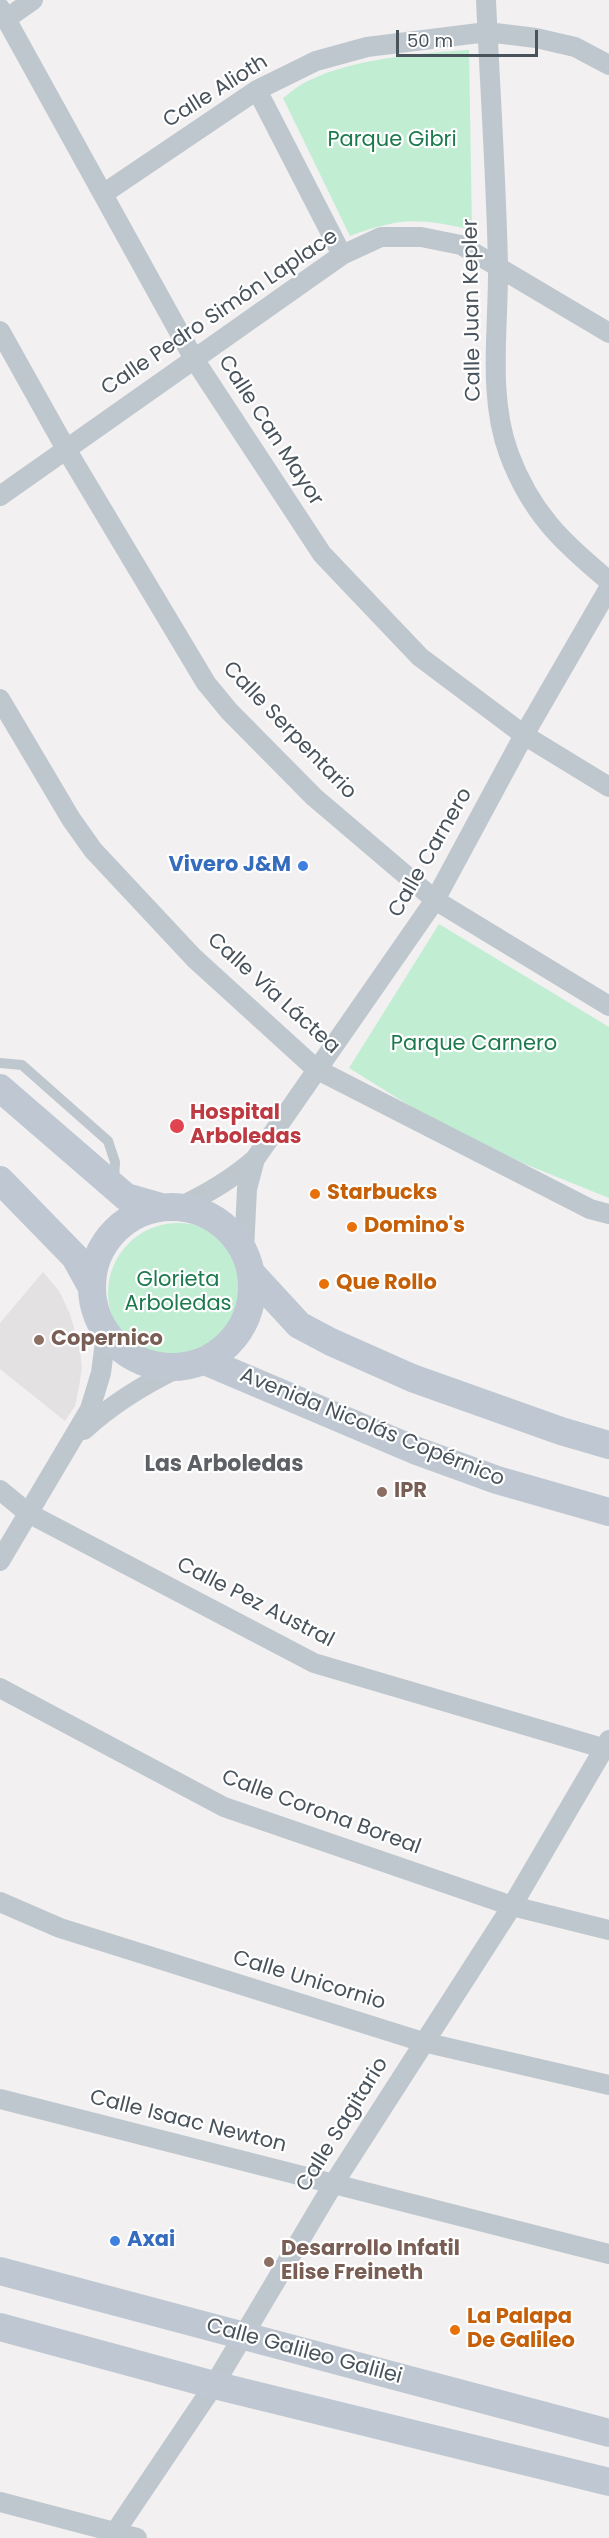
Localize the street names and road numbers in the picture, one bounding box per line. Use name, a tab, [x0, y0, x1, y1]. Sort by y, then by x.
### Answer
street label: Calle Alioth	[159, 50, 273, 134]
street label: Calle Juan Kepler	[459, 218, 487, 402]
street label: Calle Pedro Simón Laplace	[97, 224, 343, 402]
street label: Calle Can Mayor	[212, 351, 328, 511]
street label: Calle Serpentario	[217, 657, 361, 805]
street label: Calle Carnero	[384, 784, 478, 922]
street label: Calle Vía Láctea	[202, 928, 344, 1060]
street label: Avenida Nicolás Copérnico	[236, 1363, 508, 1493]
street label: Calle Pez Austral	[172, 1552, 338, 1654]
street label: Calle Corona Boreal	[218, 1765, 424, 1861]
street label: Calle Unicornio	[230, 1946, 388, 2016]
street label: Calle Sagitario	[292, 2053, 394, 2197]
street label: Calle Isaac Newton	[87, 2085, 289, 2159]
street label: Calle Galileo Galilei	[203, 2314, 405, 2390]

